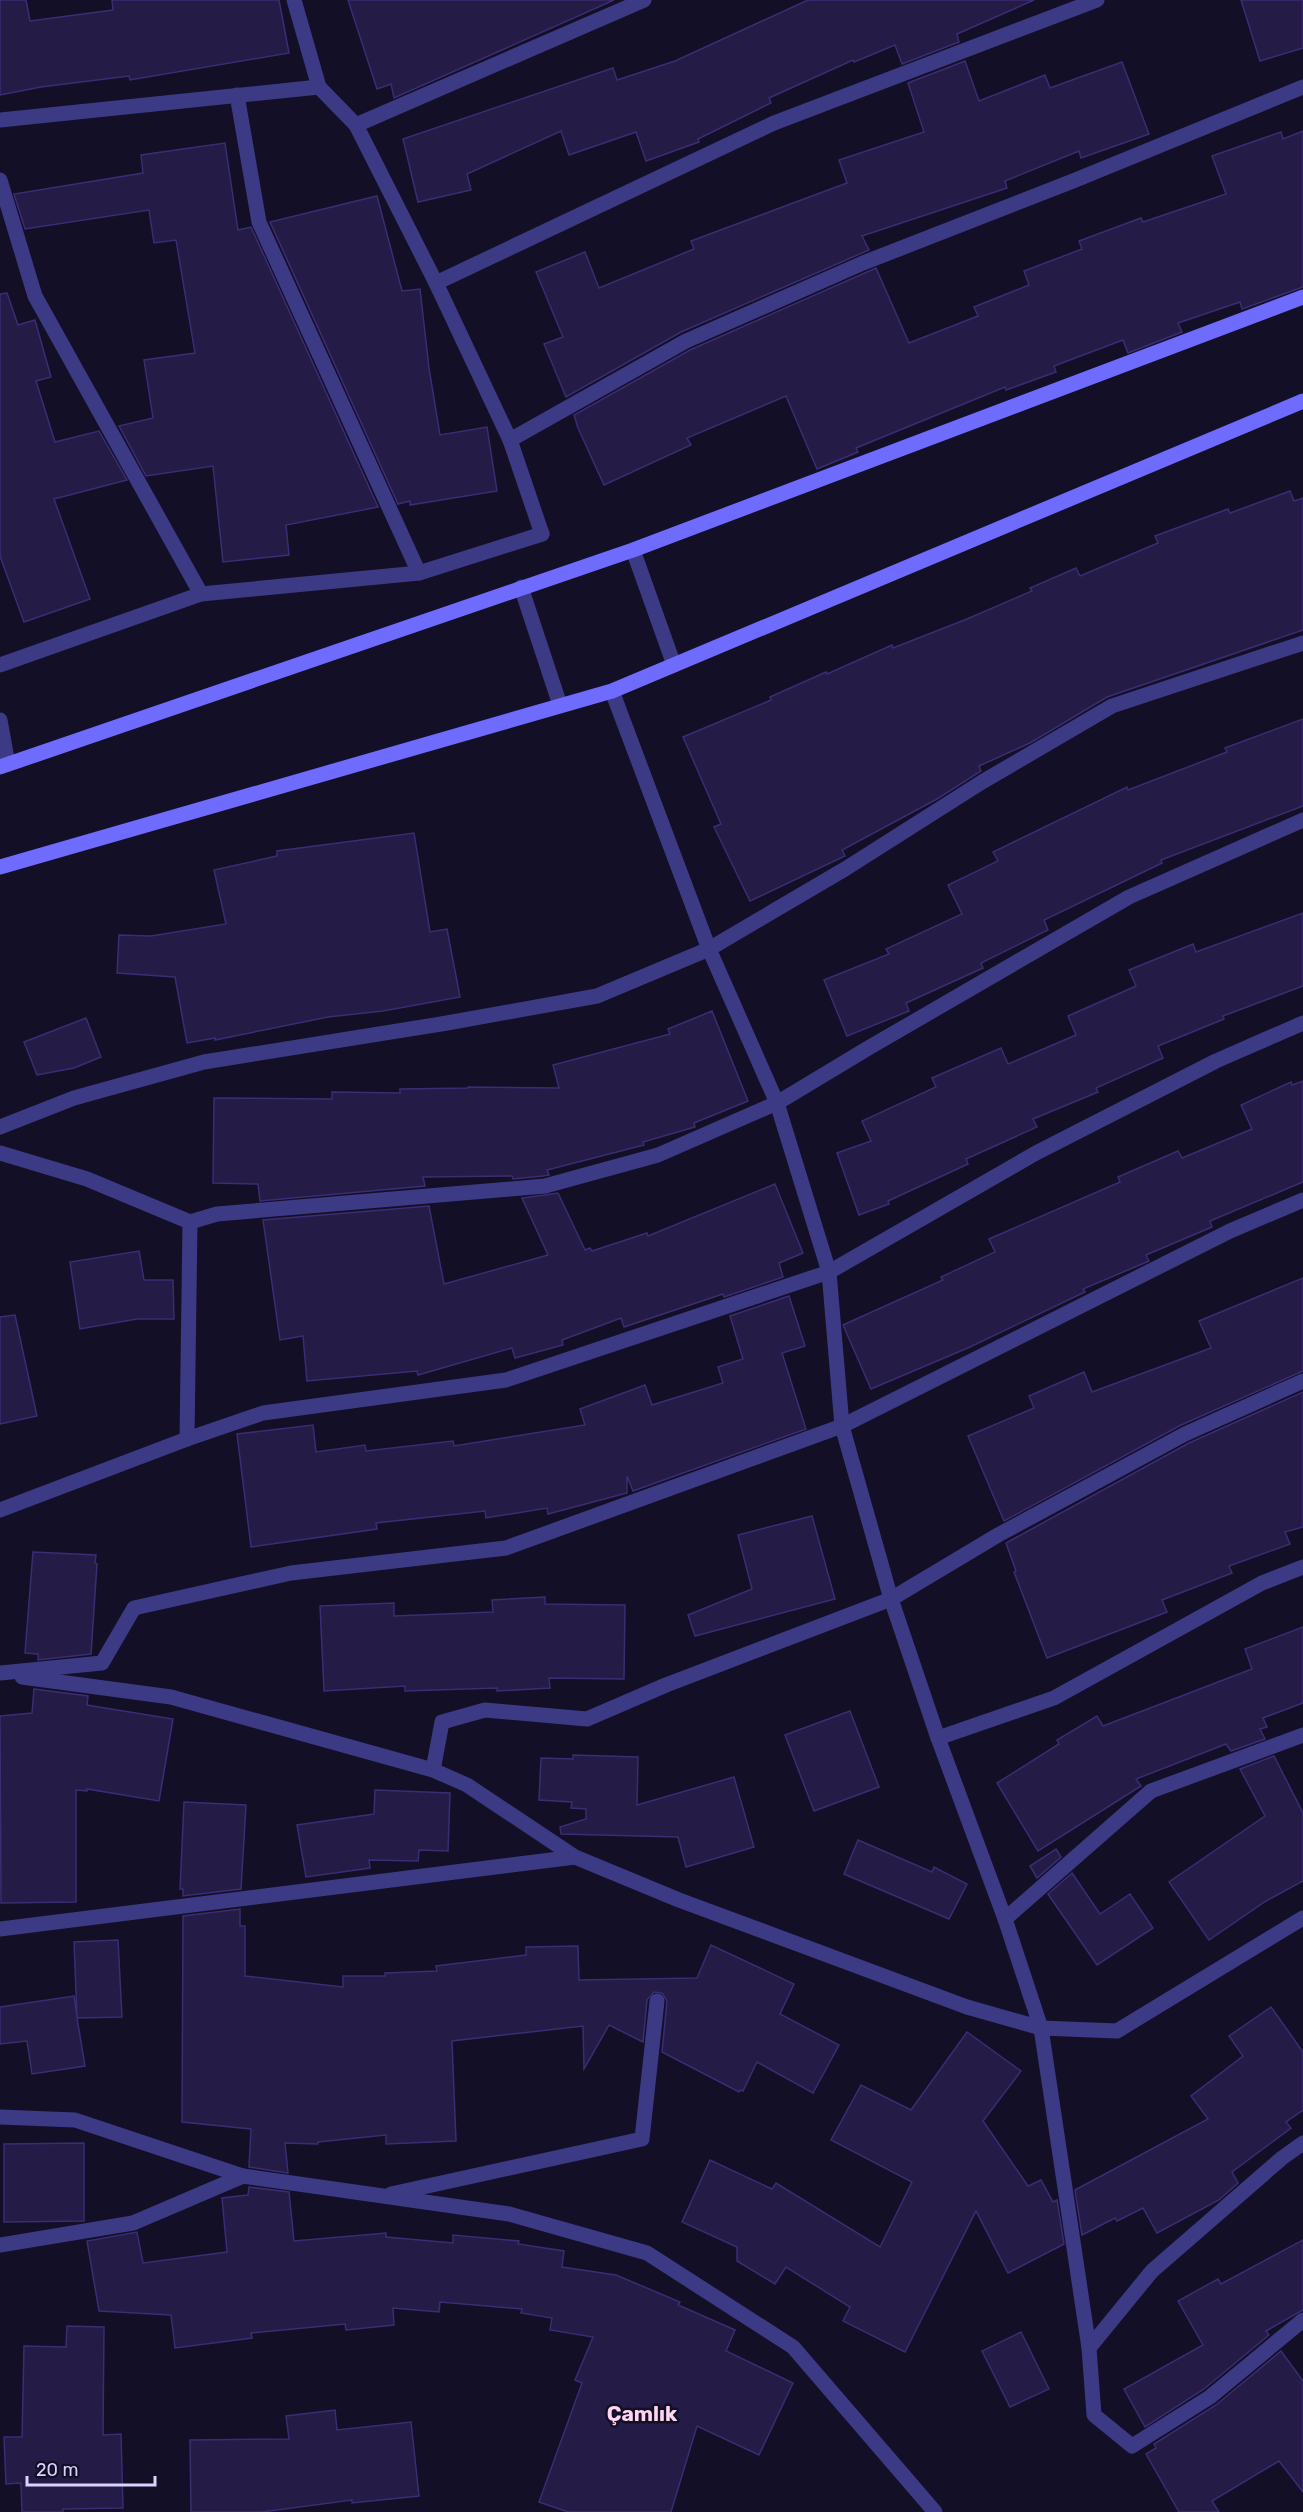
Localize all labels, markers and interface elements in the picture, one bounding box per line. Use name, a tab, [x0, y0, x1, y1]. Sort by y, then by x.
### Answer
district label: Çamlık	[607, 2401, 678, 2426]
scale bar	[27, 2449, 154, 2487]
text: 20 m	[36, 2459, 78, 2481]

